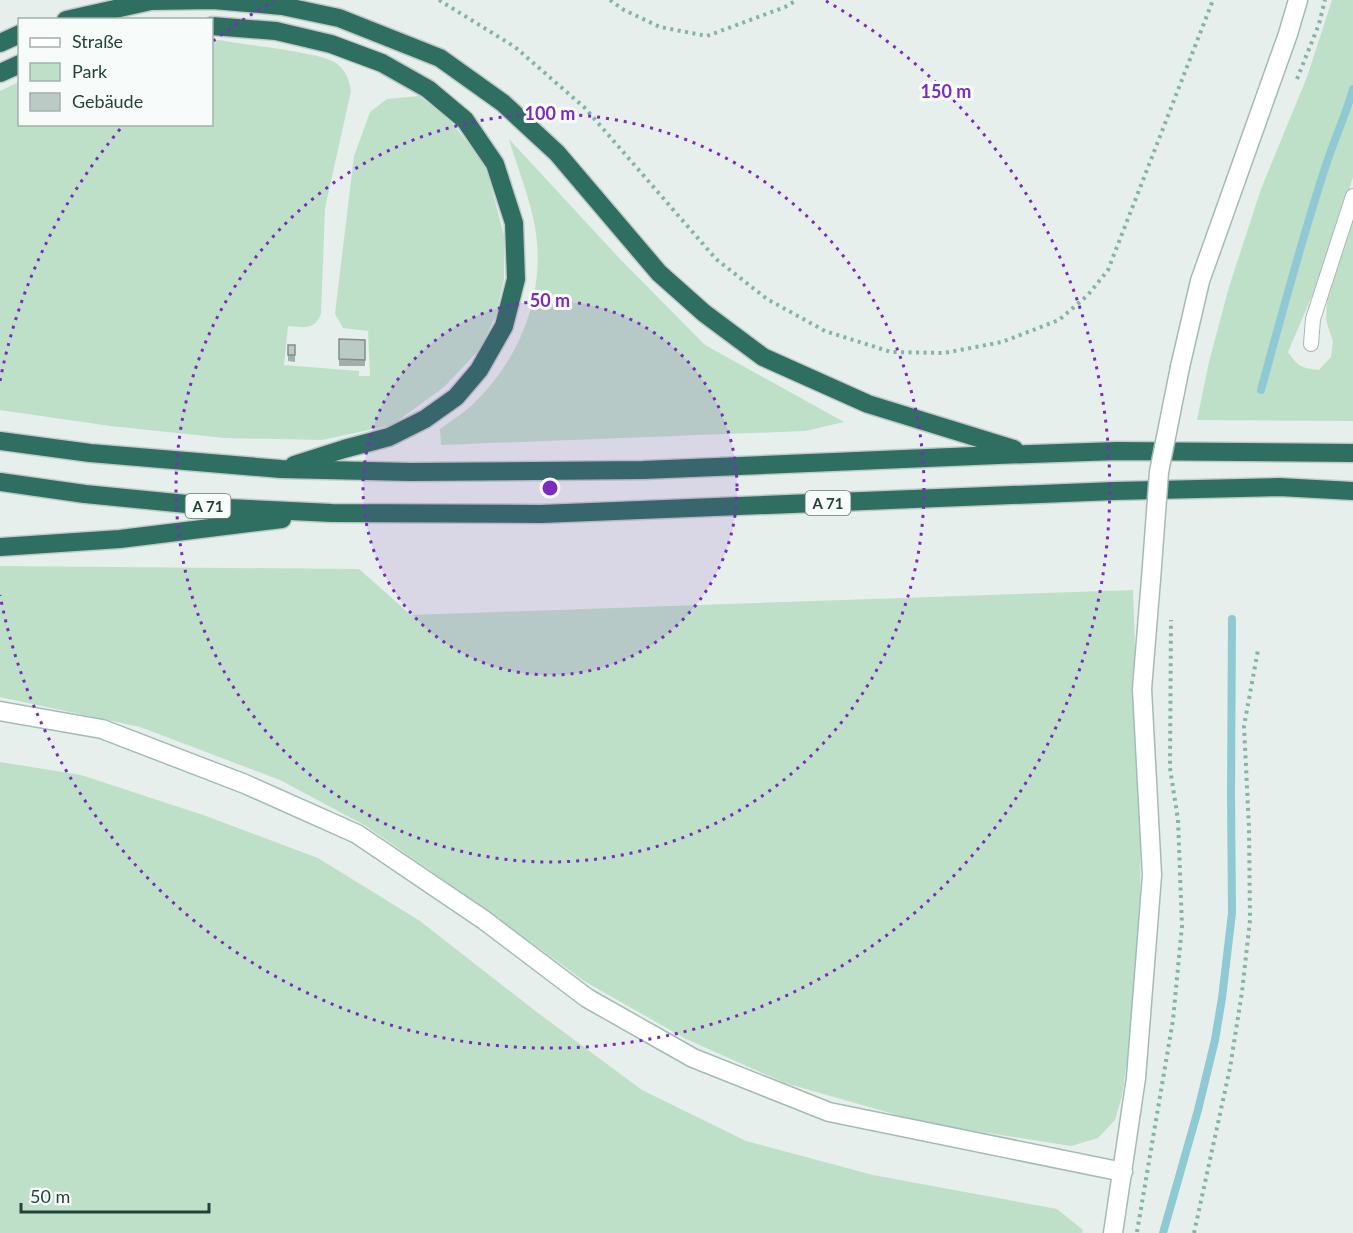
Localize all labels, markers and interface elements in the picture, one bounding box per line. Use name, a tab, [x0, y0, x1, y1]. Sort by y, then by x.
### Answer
legend	[18, 18, 213, 126]
text: Straße	[72, 30, 123, 52]
text: Park	[72, 60, 108, 82]
text: 150 m	[921, 80, 971, 102]
text: Gebäude	[72, 90, 143, 112]
text: 100 m	[525, 102, 575, 124]
text: 50 m	[530, 289, 570, 311]
centre of rings	[540, 478, 560, 498]
road number: A 71	[806, 491, 850, 515]
road number: A 71	[186, 494, 230, 518]
scale bar	[21, 1176, 208, 1214]
text: 50 m	[30, 1185, 70, 1207]

